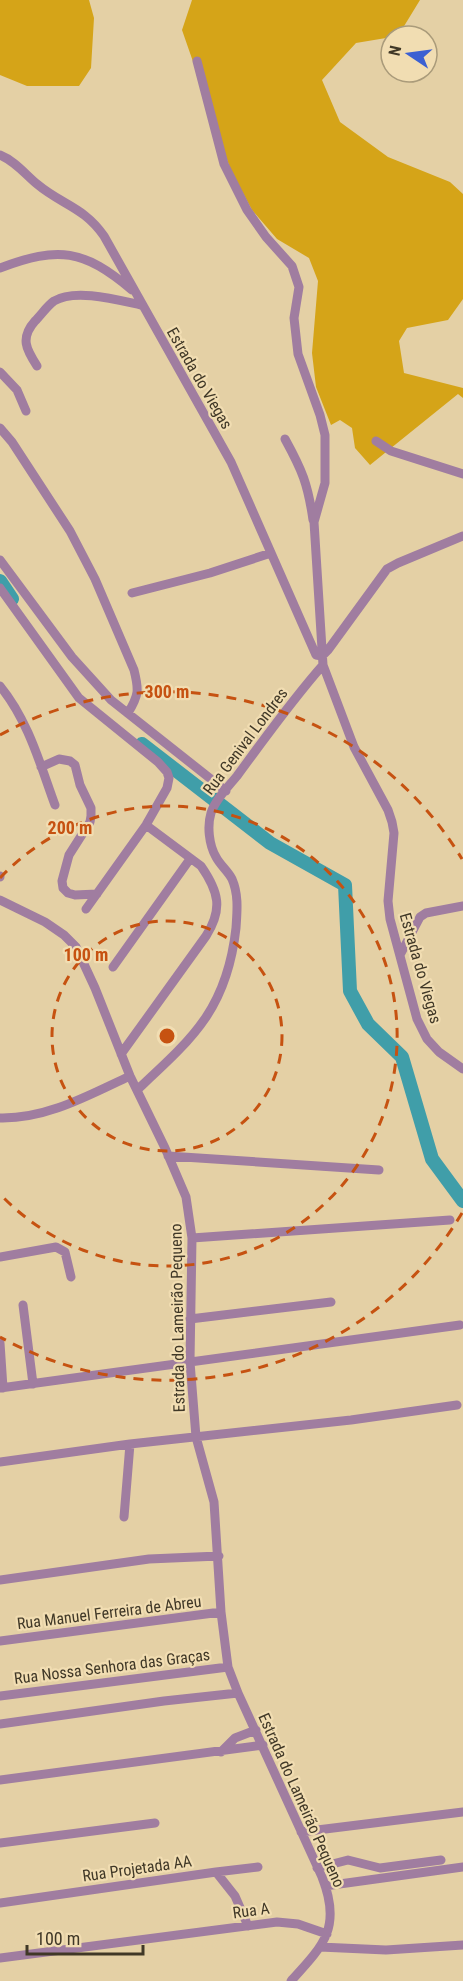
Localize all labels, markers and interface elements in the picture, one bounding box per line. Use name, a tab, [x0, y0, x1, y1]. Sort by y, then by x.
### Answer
north arrow	[379, 24, 439, 84]
text: N	[385, 44, 405, 58]
street label: Estrada do Viegas	[163, 324, 236, 432]
text: 300 m	[145, 681, 189, 702]
street label: Rua Genival Londres	[199, 684, 292, 798]
text: 200 m	[48, 817, 92, 838]
street label: Estrada do Viegas	[396, 911, 445, 1026]
text: 100 m	[64, 944, 108, 965]
centre of rings	[157, 1026, 177, 1046]
street label: Estrada do Lameirão Pequeno	[166, 1223, 189, 1413]
street label: Rua Manuel Ferreira de Abreu	[16, 1592, 202, 1633]
street label: Rua Nossa Senhora das Graças	[13, 1645, 211, 1688]
street label: Estrada do Lameirão Pequeno	[254, 1710, 349, 1890]
street label: Rua Projetada AA	[81, 1851, 193, 1886]
street label: Rua A	[232, 1899, 271, 1922]
scale bar	[27, 1918, 142, 1956]
text: 100 m	[36, 1928, 80, 1949]

